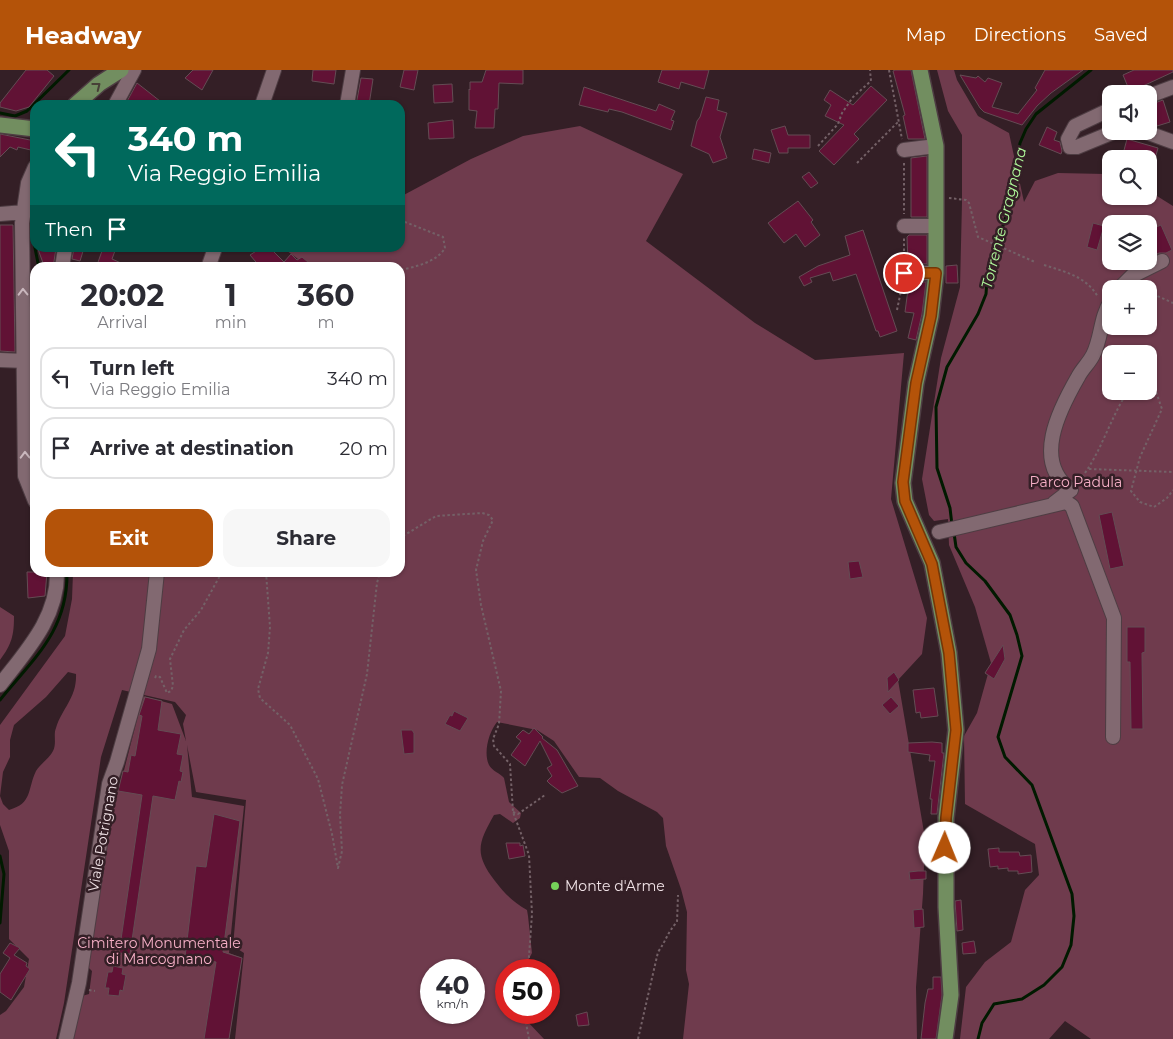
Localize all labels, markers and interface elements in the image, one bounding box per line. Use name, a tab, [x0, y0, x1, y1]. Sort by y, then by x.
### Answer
text: Headway	[25, 21, 142, 50]
text: Map	[906, 24, 946, 46]
text: Directions	[974, 24, 1066, 46]
text: Saved	[1094, 24, 1148, 46]
one-way arrow	[91, 83, 101, 92]
map controls	[1102, 85, 1157, 400]
button: sound	[1102, 85, 1157, 140]
text: 340 m	[128, 117, 243, 160]
icon: left	[45, 120, 110, 185]
water label: Torrente Gragnana	[977, 145, 1030, 291]
button: search	[1102, 150, 1157, 205]
text: Via Reggio Emilia	[128, 160, 321, 187]
icon: arrive	[103, 215, 131, 243]
button: layers	[1102, 215, 1157, 270]
text: Then	[45, 218, 93, 241]
pin	[883, 252, 925, 294]
icon: arrive	[890, 259, 918, 287]
text: 20:02	[80, 277, 164, 314]
text: 1	[225, 277, 237, 314]
text: 360	[297, 277, 355, 314]
button: +	[1102, 280, 1157, 335]
one-way arrow	[18, 288, 28, 296]
text: Arrival	[97, 313, 148, 332]
text: min	[215, 313, 247, 332]
text: m	[317, 313, 334, 332]
button: −	[1102, 345, 1157, 400]
text: Turn left	[90, 357, 175, 380]
icon: left	[47, 364, 75, 392]
text: 340 m	[327, 367, 388, 390]
text: Via Reggio Emilia	[90, 380, 231, 399]
icon: arrive	[47, 434, 75, 462]
text: Arrive at destination	[90, 437, 294, 460]
text: 20 m	[340, 437, 388, 460]
one-way arrow	[19, 450, 30, 458]
park label: Parco Padula	[1030, 473, 1122, 491]
button: Exit	[45, 509, 213, 567]
button: Share	[223, 509, 390, 567]
street label: Viale Potrignano	[84, 775, 122, 893]
position arrow	[918, 821, 970, 873]
place label: Monte d'Arme	[565, 877, 665, 895]
marker: Monte d'Arme	[549, 880, 561, 892]
park label: Cimitero Monumentale di Marcognano	[77, 934, 241, 968]
speed limit sign: 50	[495, 959, 560, 1024]
text: 40	[435, 970, 470, 1000]
text: km/h	[436, 996, 469, 1011]

